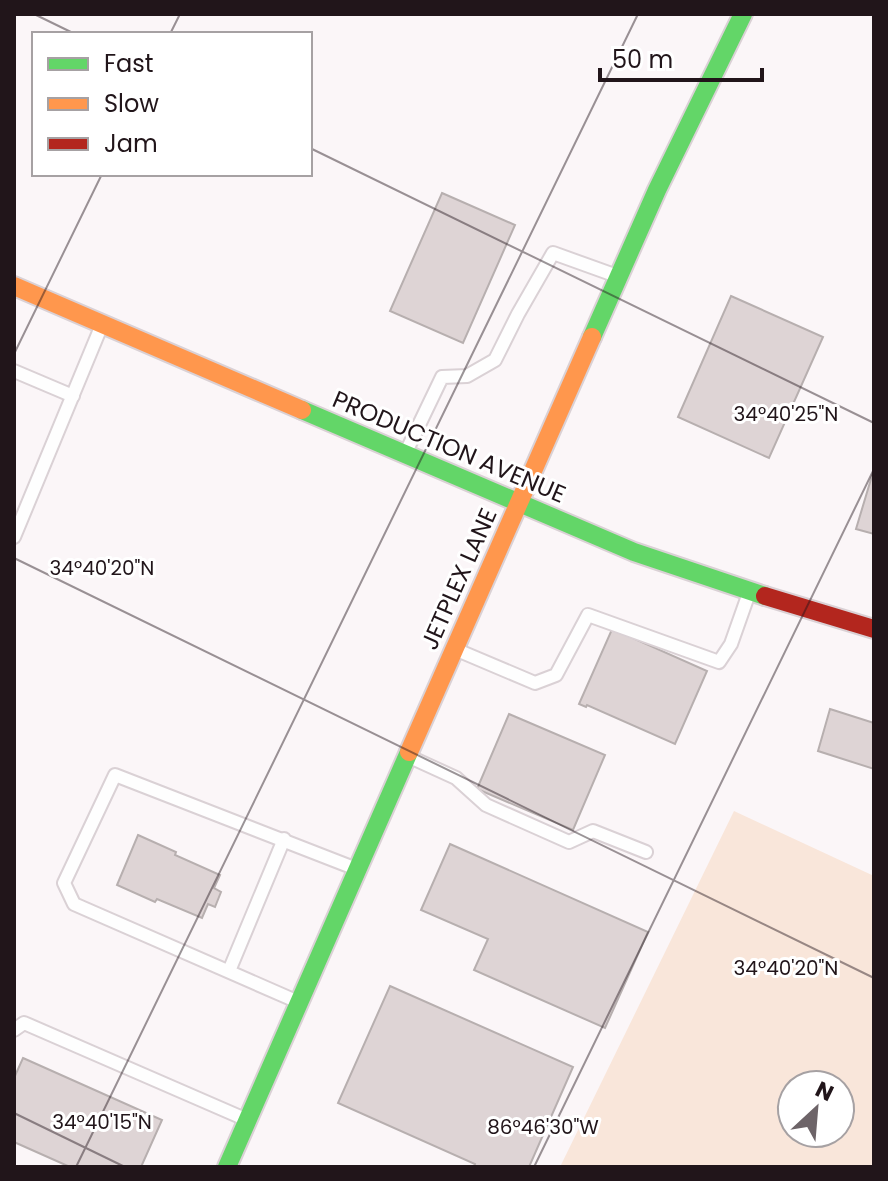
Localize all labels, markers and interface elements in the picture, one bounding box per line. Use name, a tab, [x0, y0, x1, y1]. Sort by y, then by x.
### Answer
legend	[32, 32, 312, 176]
scale bar	[600, 32, 762, 82]
text: 50 m	[612, 43, 673, 76]
text: Fast	[104, 47, 154, 80]
text: Slow	[104, 87, 159, 120]
text: Jam	[104, 127, 158, 160]
street label: PRODUCTION AVENUE	[328, 382, 571, 511]
text: 34°40'25"N	[734, 400, 838, 428]
street label: JETPLEX LANE	[413, 503, 504, 655]
text: 34°40'20"N	[50, 554, 154, 582]
text: 34°40'20"N	[734, 954, 838, 982]
north arrow	[776, 1069, 856, 1149]
text: N	[810, 1074, 839, 1109]
text: 34°40'15"N	[52, 1108, 152, 1136]
text: 86°46'30"W	[487, 1113, 599, 1141]

